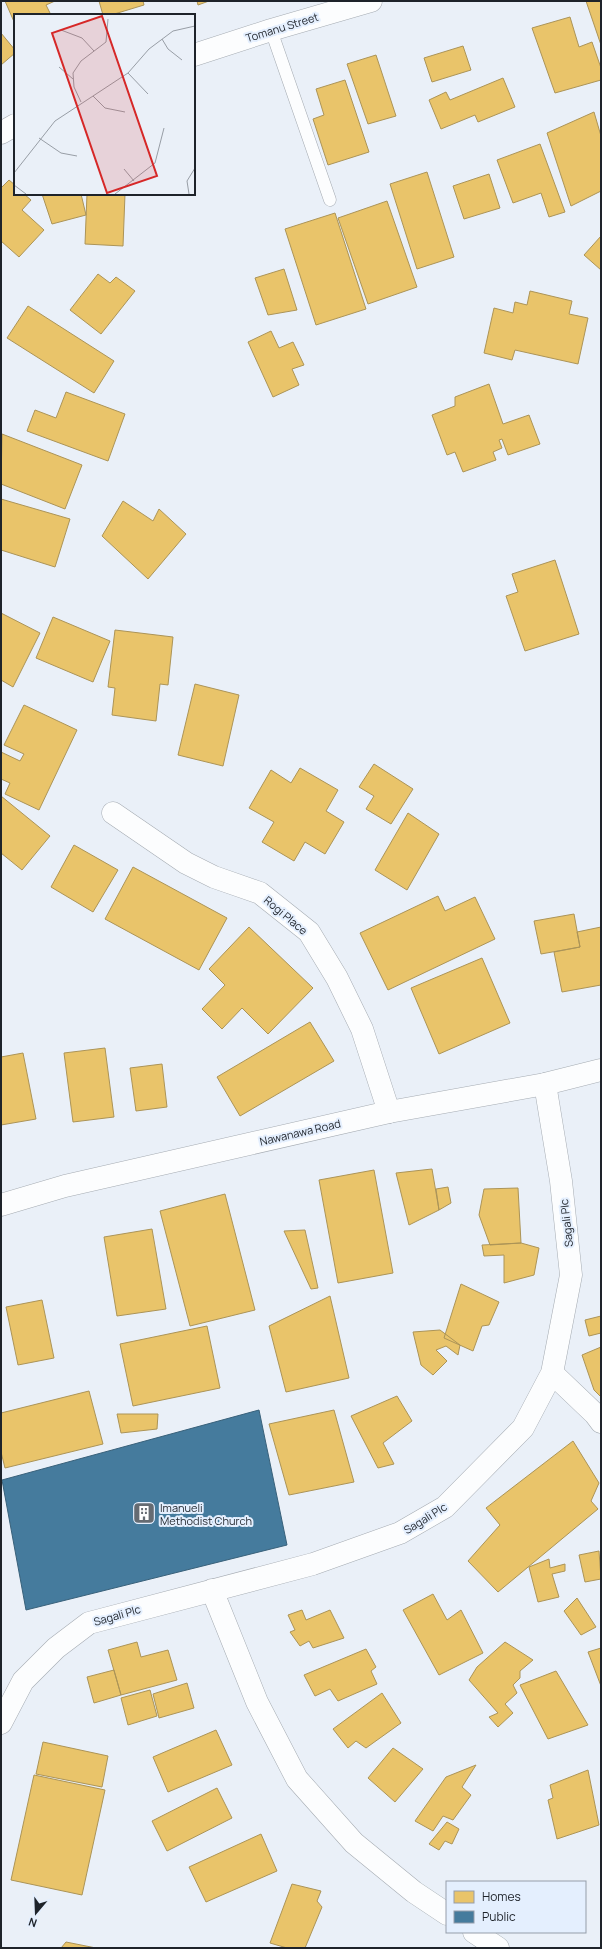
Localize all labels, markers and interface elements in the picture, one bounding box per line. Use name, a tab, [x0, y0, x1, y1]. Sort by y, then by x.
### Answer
street label: Tomanu Street	[244, 9, 320, 45]
inset map	[14, 14, 195, 195]
street label: Rogi Place	[261, 892, 311, 938]
street label: Nawanawa Road	[258, 1115, 342, 1149]
street label: Sagali Plc	[556, 1198, 576, 1248]
street label: Sagali Plc	[401, 1499, 449, 1537]
building icon: Imanueli Methodist Church	[131, 1500, 157, 1526]
place label: Imanueli Methodist Church	[160, 1500, 252, 1528]
street label: Sagali Plc	[92, 1601, 142, 1629]
legend	[446, 1881, 586, 1933]
text: Homes	[482, 1888, 521, 1905]
north arrow	[16, 1893, 56, 1933]
text: Public	[482, 1908, 516, 1925]
text: N	[26, 1915, 39, 1931]

